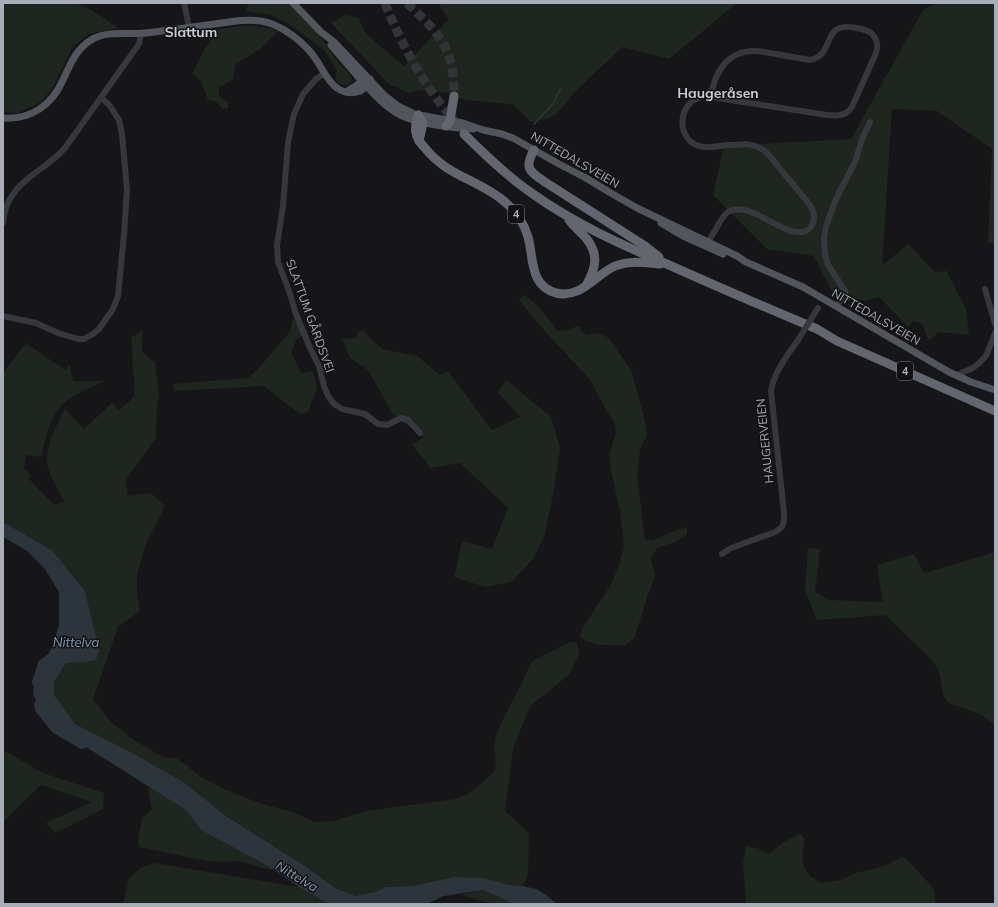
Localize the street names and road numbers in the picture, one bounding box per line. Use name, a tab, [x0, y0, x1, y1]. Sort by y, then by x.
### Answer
street label: NITTEDALSVEIEN	[528, 128, 622, 191]
road number: 4	[508, 205, 524, 223]
street label: SLATTUM GÅRDSVEI	[283, 257, 338, 374]
street label: NITTEDALSVEIEN	[829, 285, 923, 348]
road number: 4	[897, 362, 913, 380]
street label: HAUGERVEIEN	[753, 398, 776, 484]

